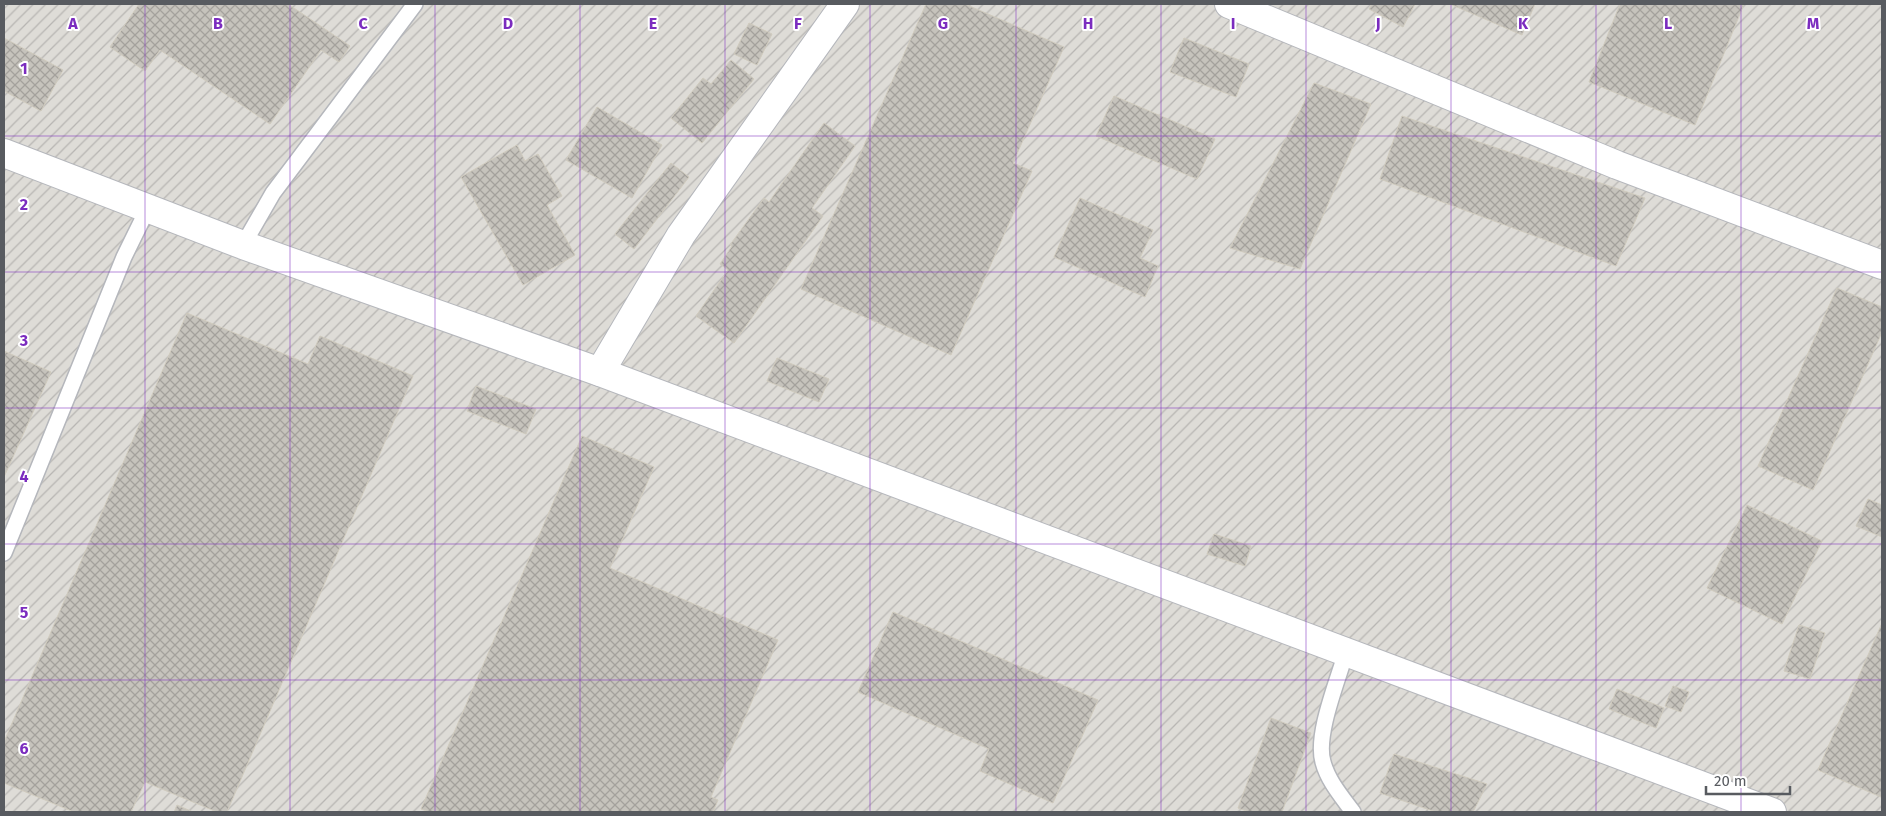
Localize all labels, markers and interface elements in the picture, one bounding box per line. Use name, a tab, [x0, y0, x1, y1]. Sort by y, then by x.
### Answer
text: A	[67, 14, 78, 33]
text: B	[213, 14, 223, 33]
text: C	[358, 14, 368, 33]
text: D	[503, 14, 513, 33]
text: E	[649, 14, 657, 33]
text: F	[794, 14, 802, 33]
text: G	[938, 14, 948, 33]
text: H	[1083, 14, 1093, 33]
text: I	[1231, 14, 1235, 33]
text: J	[1374, 14, 1381, 33]
text: K	[1518, 14, 1529, 33]
text: L	[1664, 14, 1672, 33]
text: M	[1807, 14, 1820, 33]
text: 1	[20, 59, 28, 78]
text: 2	[20, 195, 28, 214]
text: 3	[19, 331, 28, 350]
text: 4	[19, 467, 29, 486]
text: 5	[20, 603, 29, 622]
text: 6	[19, 739, 29, 758]
scale bar	[1706, 764, 1790, 796]
text: 20 m	[1714, 772, 1747, 790]

